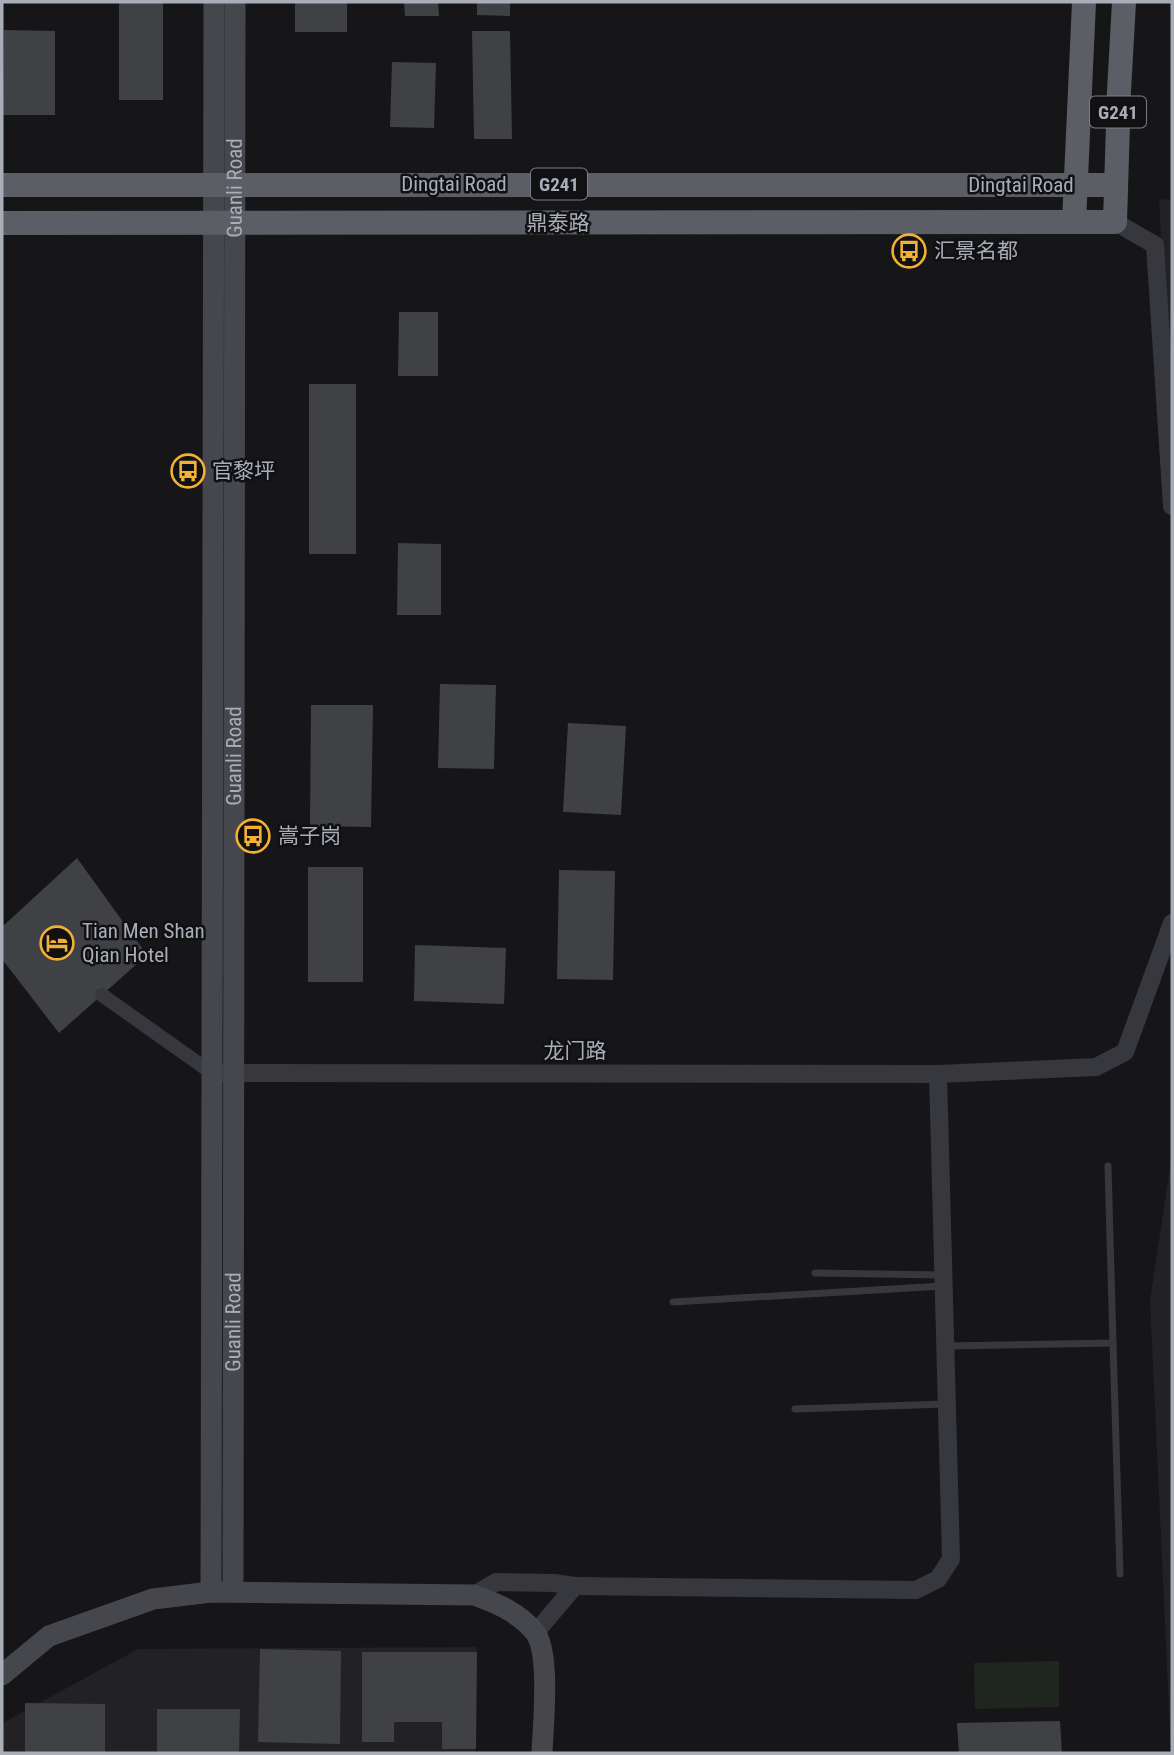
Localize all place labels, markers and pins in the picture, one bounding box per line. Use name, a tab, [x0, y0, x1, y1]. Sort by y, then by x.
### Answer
bus stop icon: 汇景名都	[890, 232, 928, 270]
place label: 汇景名都	[934, 239, 1018, 263]
bus stop icon: 官黎坪	[169, 452, 207, 490]
place label: 官黎坪	[212, 459, 275, 483]
bus stop icon: 嵩子岗	[234, 817, 272, 855]
place label: 嵩子岗	[278, 824, 341, 848]
place label: Tian Men Shan Qian Hotel	[82, 919, 205, 967]
hotel icon: Tian Men Shan Qian Hotel	[38, 924, 76, 962]

